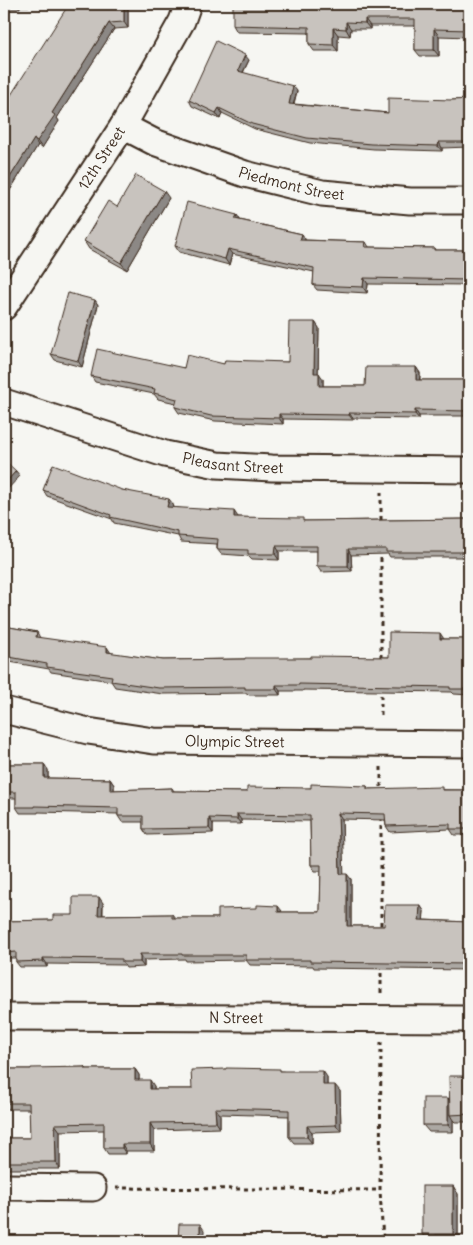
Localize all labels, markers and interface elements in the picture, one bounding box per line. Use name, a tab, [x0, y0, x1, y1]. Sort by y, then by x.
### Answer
street label: 12th Street	[74, 123, 129, 193]
street label: Piedmont Street	[236, 162, 345, 204]
street label: Pleasant Street	[181, 448, 284, 477]
street label: Olympic Street	[185, 731, 285, 751]
street label: N Street	[209, 1008, 263, 1027]

